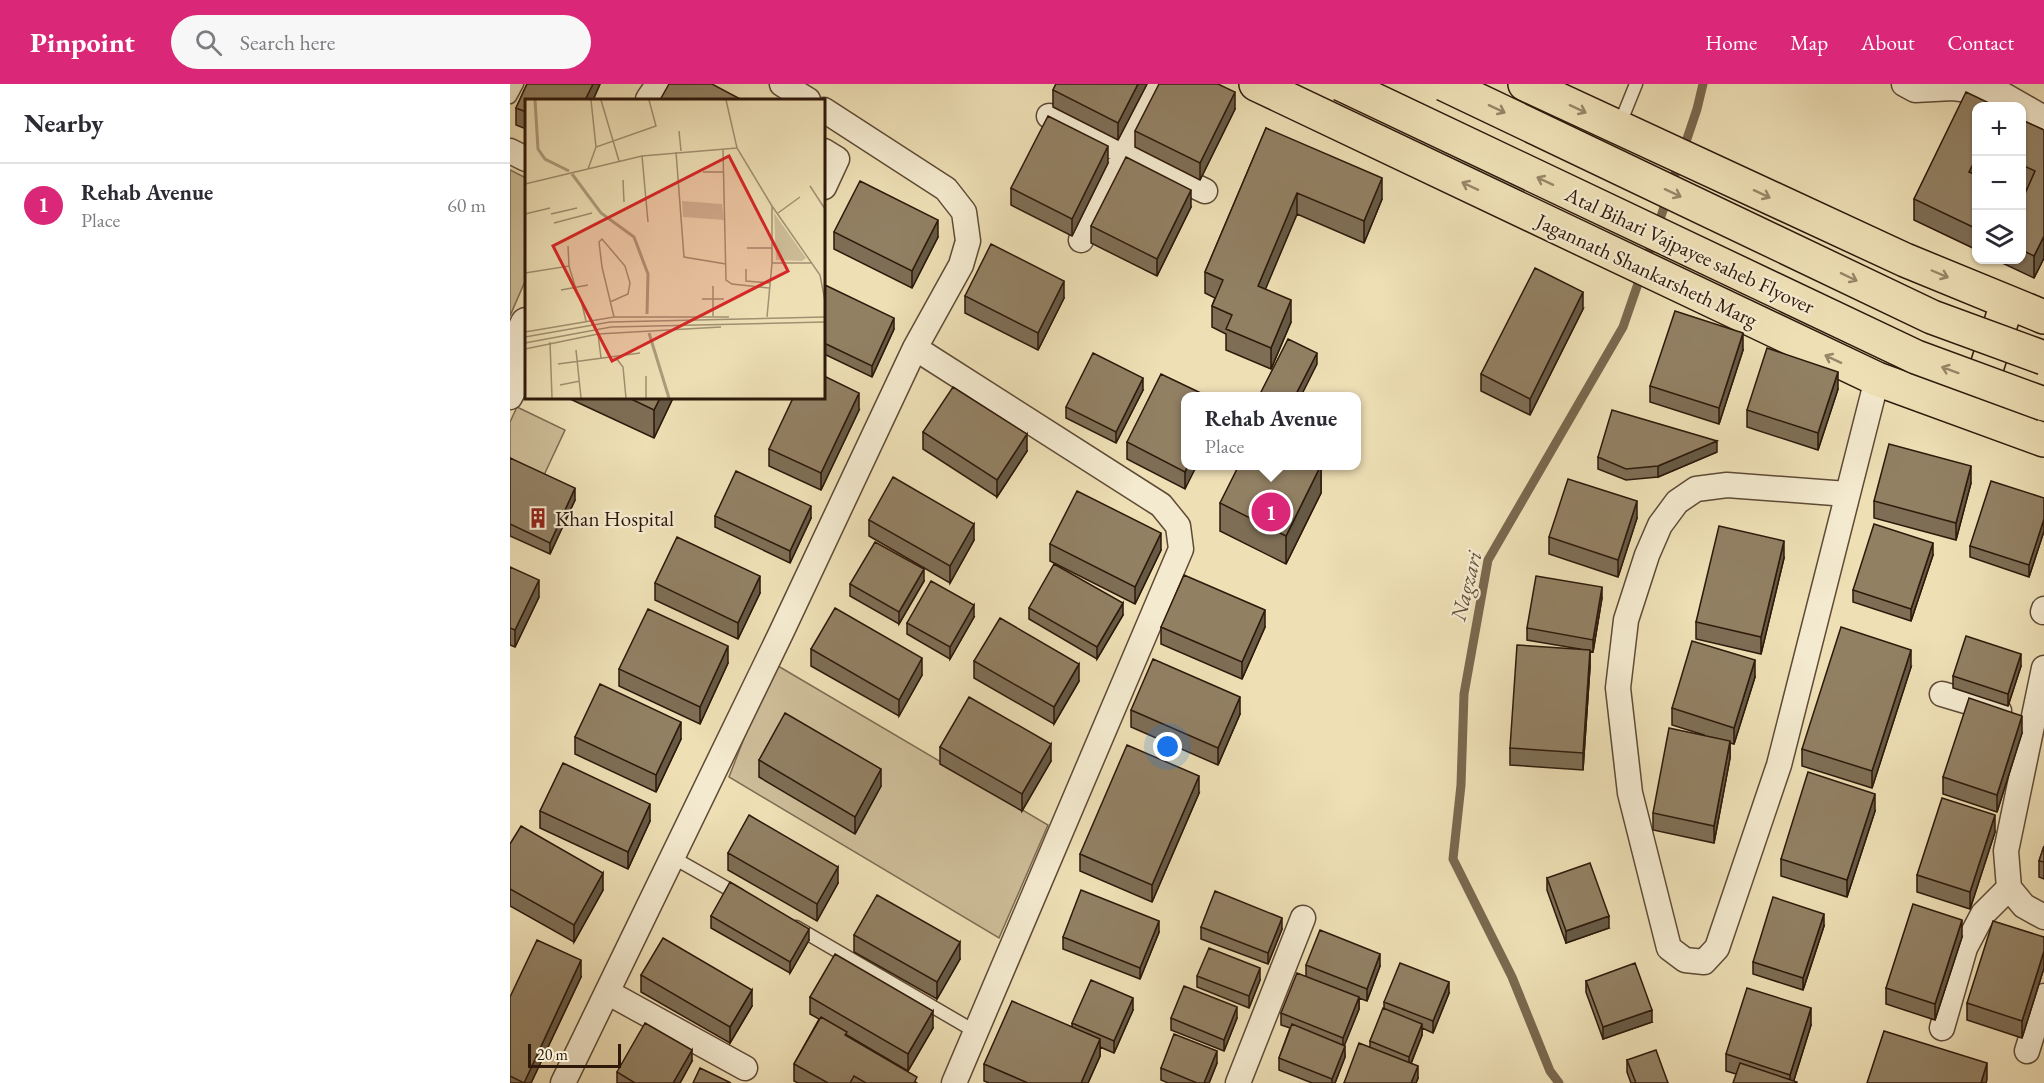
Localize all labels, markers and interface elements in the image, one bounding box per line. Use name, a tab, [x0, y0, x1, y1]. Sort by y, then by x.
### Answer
search box	[171, 15, 591, 69]
text: Pinpoint	[30, 24, 135, 60]
icon: search	[192, 26, 225, 59]
text: Search here	[240, 28, 335, 57]
text: Home	[1705, 29, 1757, 56]
text: Map	[1790, 29, 1828, 56]
text: About	[1861, 29, 1914, 56]
text: Contact	[1947, 29, 2014, 56]
inset map	[525, 99, 825, 399]
map controls	[1972, 102, 2026, 264]
button: +	[1972, 102, 2026, 156]
one-way arrow	[1569, 103, 1587, 115]
one-way arrow	[1487, 104, 1505, 116]
text: Nearby	[24, 106, 104, 140]
button: −	[1972, 156, 2026, 210]
one-way arrow	[1536, 174, 1554, 186]
text: Rehab Avenue	[81, 178, 213, 207]
one-way arrow	[1462, 180, 1480, 192]
street label: Atal Bihari Vajpayee saheb Flyover	[1560, 180, 1819, 320]
one-way arrow	[1663, 187, 1681, 199]
one-way arrow	[1753, 188, 1771, 200]
text: 1	[38, 192, 49, 218]
text: 60 m	[447, 192, 486, 218]
street label: Jagannath Shankarsheth Marg	[1530, 206, 1763, 334]
text: Place	[81, 207, 120, 233]
button: layers	[1972, 210, 2026, 264]
one-way arrow	[1930, 269, 1948, 280]
one-way arrow	[1839, 271, 1857, 283]
one-way arrow	[1824, 352, 1842, 364]
one-way arrow	[1941, 363, 1959, 374]
popup	[1181, 392, 1361, 470]
text: Rehab Avenue	[1205, 404, 1337, 433]
text: Place	[1205, 433, 1244, 459]
pin: 1	[1252, 490, 1290, 534]
place label: Khan Hospital	[555, 505, 674, 532]
building icon: Khan Hospital	[526, 506, 550, 530]
water label: Nagzari	[1443, 547, 1489, 625]
your location	[1153, 732, 1182, 761]
scale bar	[528, 1041, 621, 1068]
text: 20 m	[537, 1044, 568, 1065]

